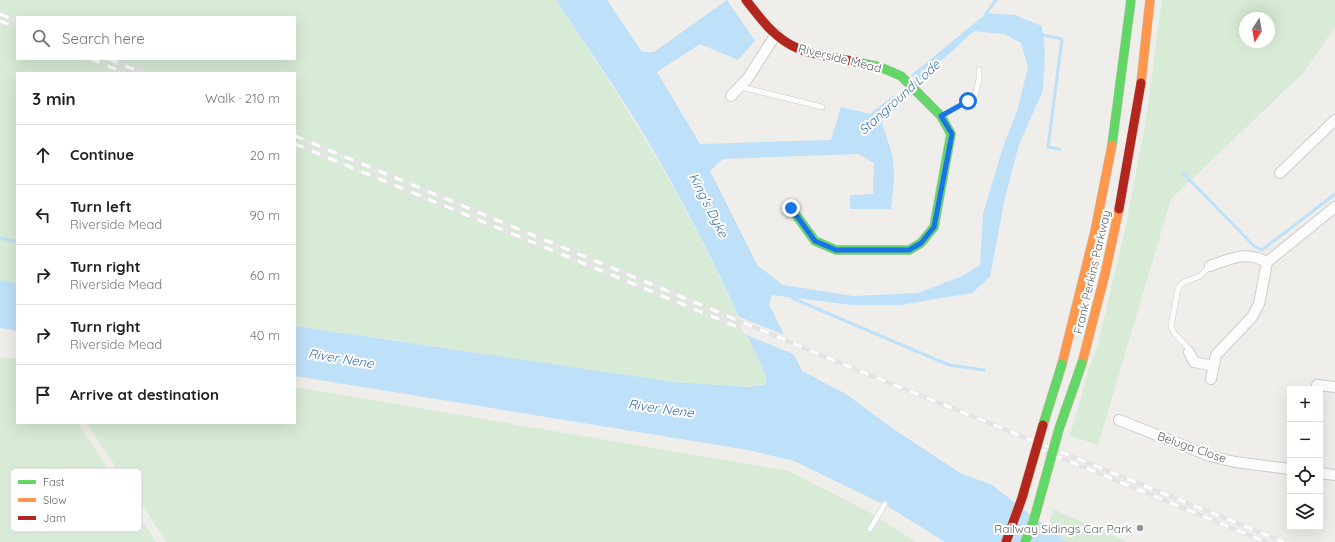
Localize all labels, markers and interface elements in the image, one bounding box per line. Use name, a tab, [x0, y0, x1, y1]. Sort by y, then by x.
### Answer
north arrow	[1239, 12, 1275, 48]
search box	[16, 16, 296, 60]
icon: search	[30, 27, 52, 49]
text: Search here	[62, 29, 145, 48]
street label: Riverside Mead	[797, 40, 883, 76]
water label: Stanground Lode	[855, 56, 944, 138]
text: 3 min	[32, 88, 76, 109]
text: Walk · 210 m	[205, 90, 280, 106]
route start	[959, 92, 977, 110]
icon: ahead	[32, 144, 54, 166]
text: Continue	[70, 145, 134, 164]
text: 20 m	[250, 147, 280, 163]
water label: King's Dyke	[686, 170, 732, 240]
text: Turn left	[70, 197, 132, 216]
route end	[782, 199, 800, 217]
icon: left	[32, 204, 54, 226]
text: 90 m	[250, 207, 280, 223]
street label: Frank Perkins Parkway	[1070, 208, 1114, 336]
text: Riverside Mead	[70, 216, 162, 232]
text: Turn right	[70, 257, 141, 276]
icon: right	[32, 264, 54, 286]
text: 60 m	[250, 267, 280, 283]
text: Riverside Mead	[70, 276, 162, 292]
text: Turn right	[70, 317, 141, 336]
icon: right	[32, 324, 54, 346]
text: 40 m	[250, 327, 280, 343]
text: Riverside Mead	[70, 336, 162, 352]
water label: River Nene	[307, 345, 375, 371]
icon: arrive	[32, 384, 54, 406]
text: Arrive at destination	[70, 385, 219, 404]
map controls	[1287, 386, 1323, 530]
button: +	[1287, 386, 1323, 422]
water label: River Nene	[627, 395, 695, 421]
button: −	[1287, 422, 1323, 458]
street label: Beluga Close	[1155, 428, 1229, 466]
button: locate	[1287, 458, 1323, 494]
legend	[10, 468, 142, 532]
text: Fast	[43, 475, 65, 489]
text: Slow	[43, 493, 67, 507]
button: layers	[1287, 494, 1323, 530]
text: Jam	[43, 511, 66, 525]
place label: Railway Sidings Car Park	[994, 521, 1132, 536]
marker: Railway Sidings Car Park	[1135, 523, 1145, 533]

